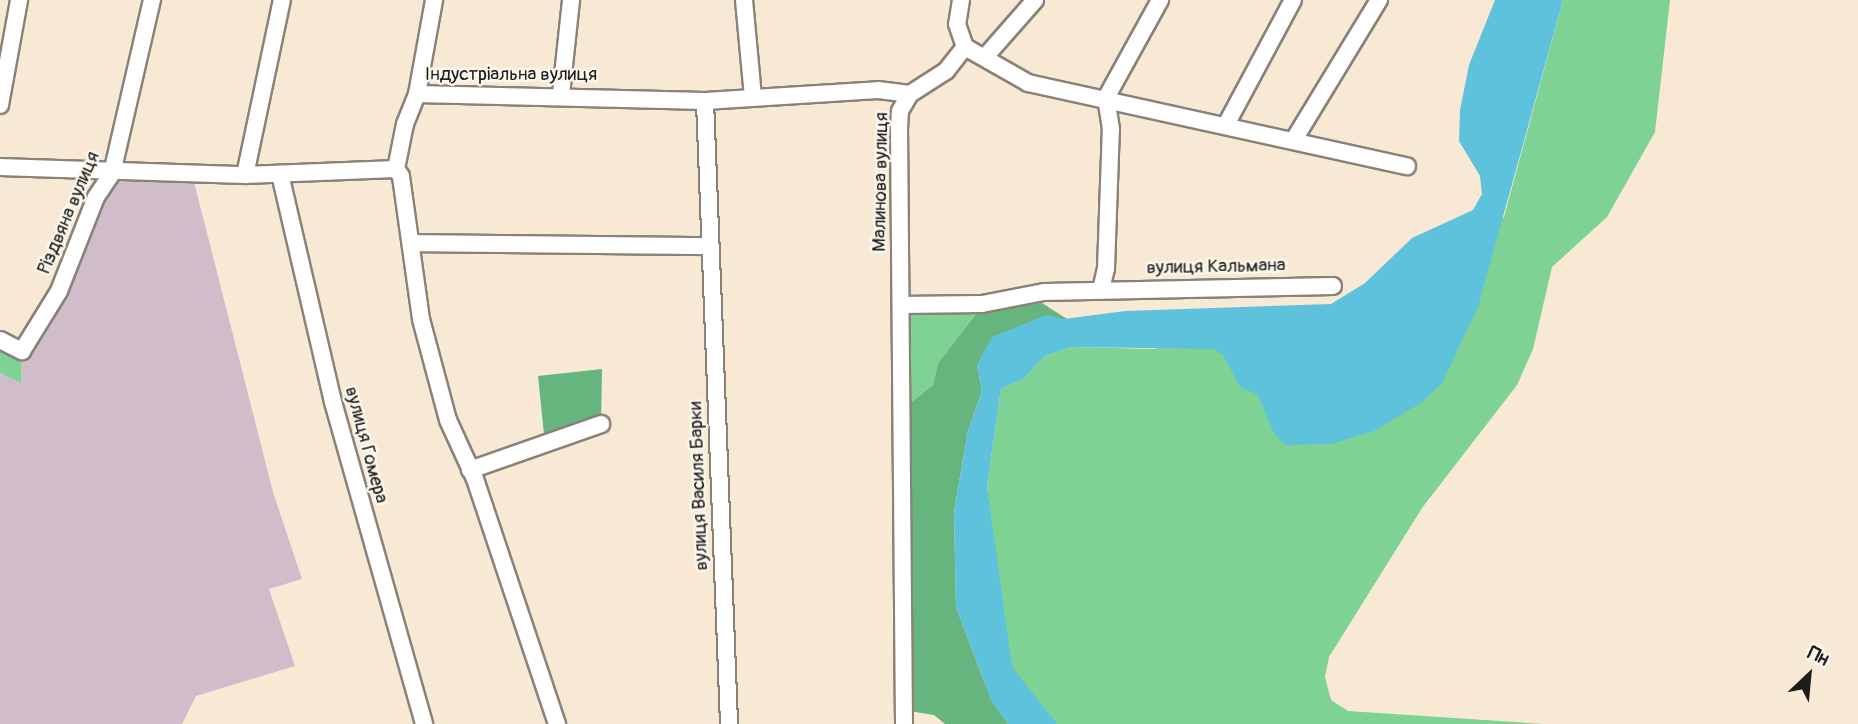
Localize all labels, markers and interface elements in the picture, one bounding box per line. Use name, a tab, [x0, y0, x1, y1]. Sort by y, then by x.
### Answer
street label: Індустріальна вулиця	[425, 64, 597, 86]
street label: Малинова вулиця	[868, 112, 894, 252]
street label: Різдвяна вулиця	[33, 148, 105, 278]
street label: вулиця Кальмана	[1146, 254, 1286, 280]
street label: вулиця Гомера	[339, 384, 393, 506]
street label: вулиця Василя Барки	[685, 401, 713, 571]
north arrow	[1774, 640, 1844, 710]
text: Пн	[1804, 641, 1833, 671]

